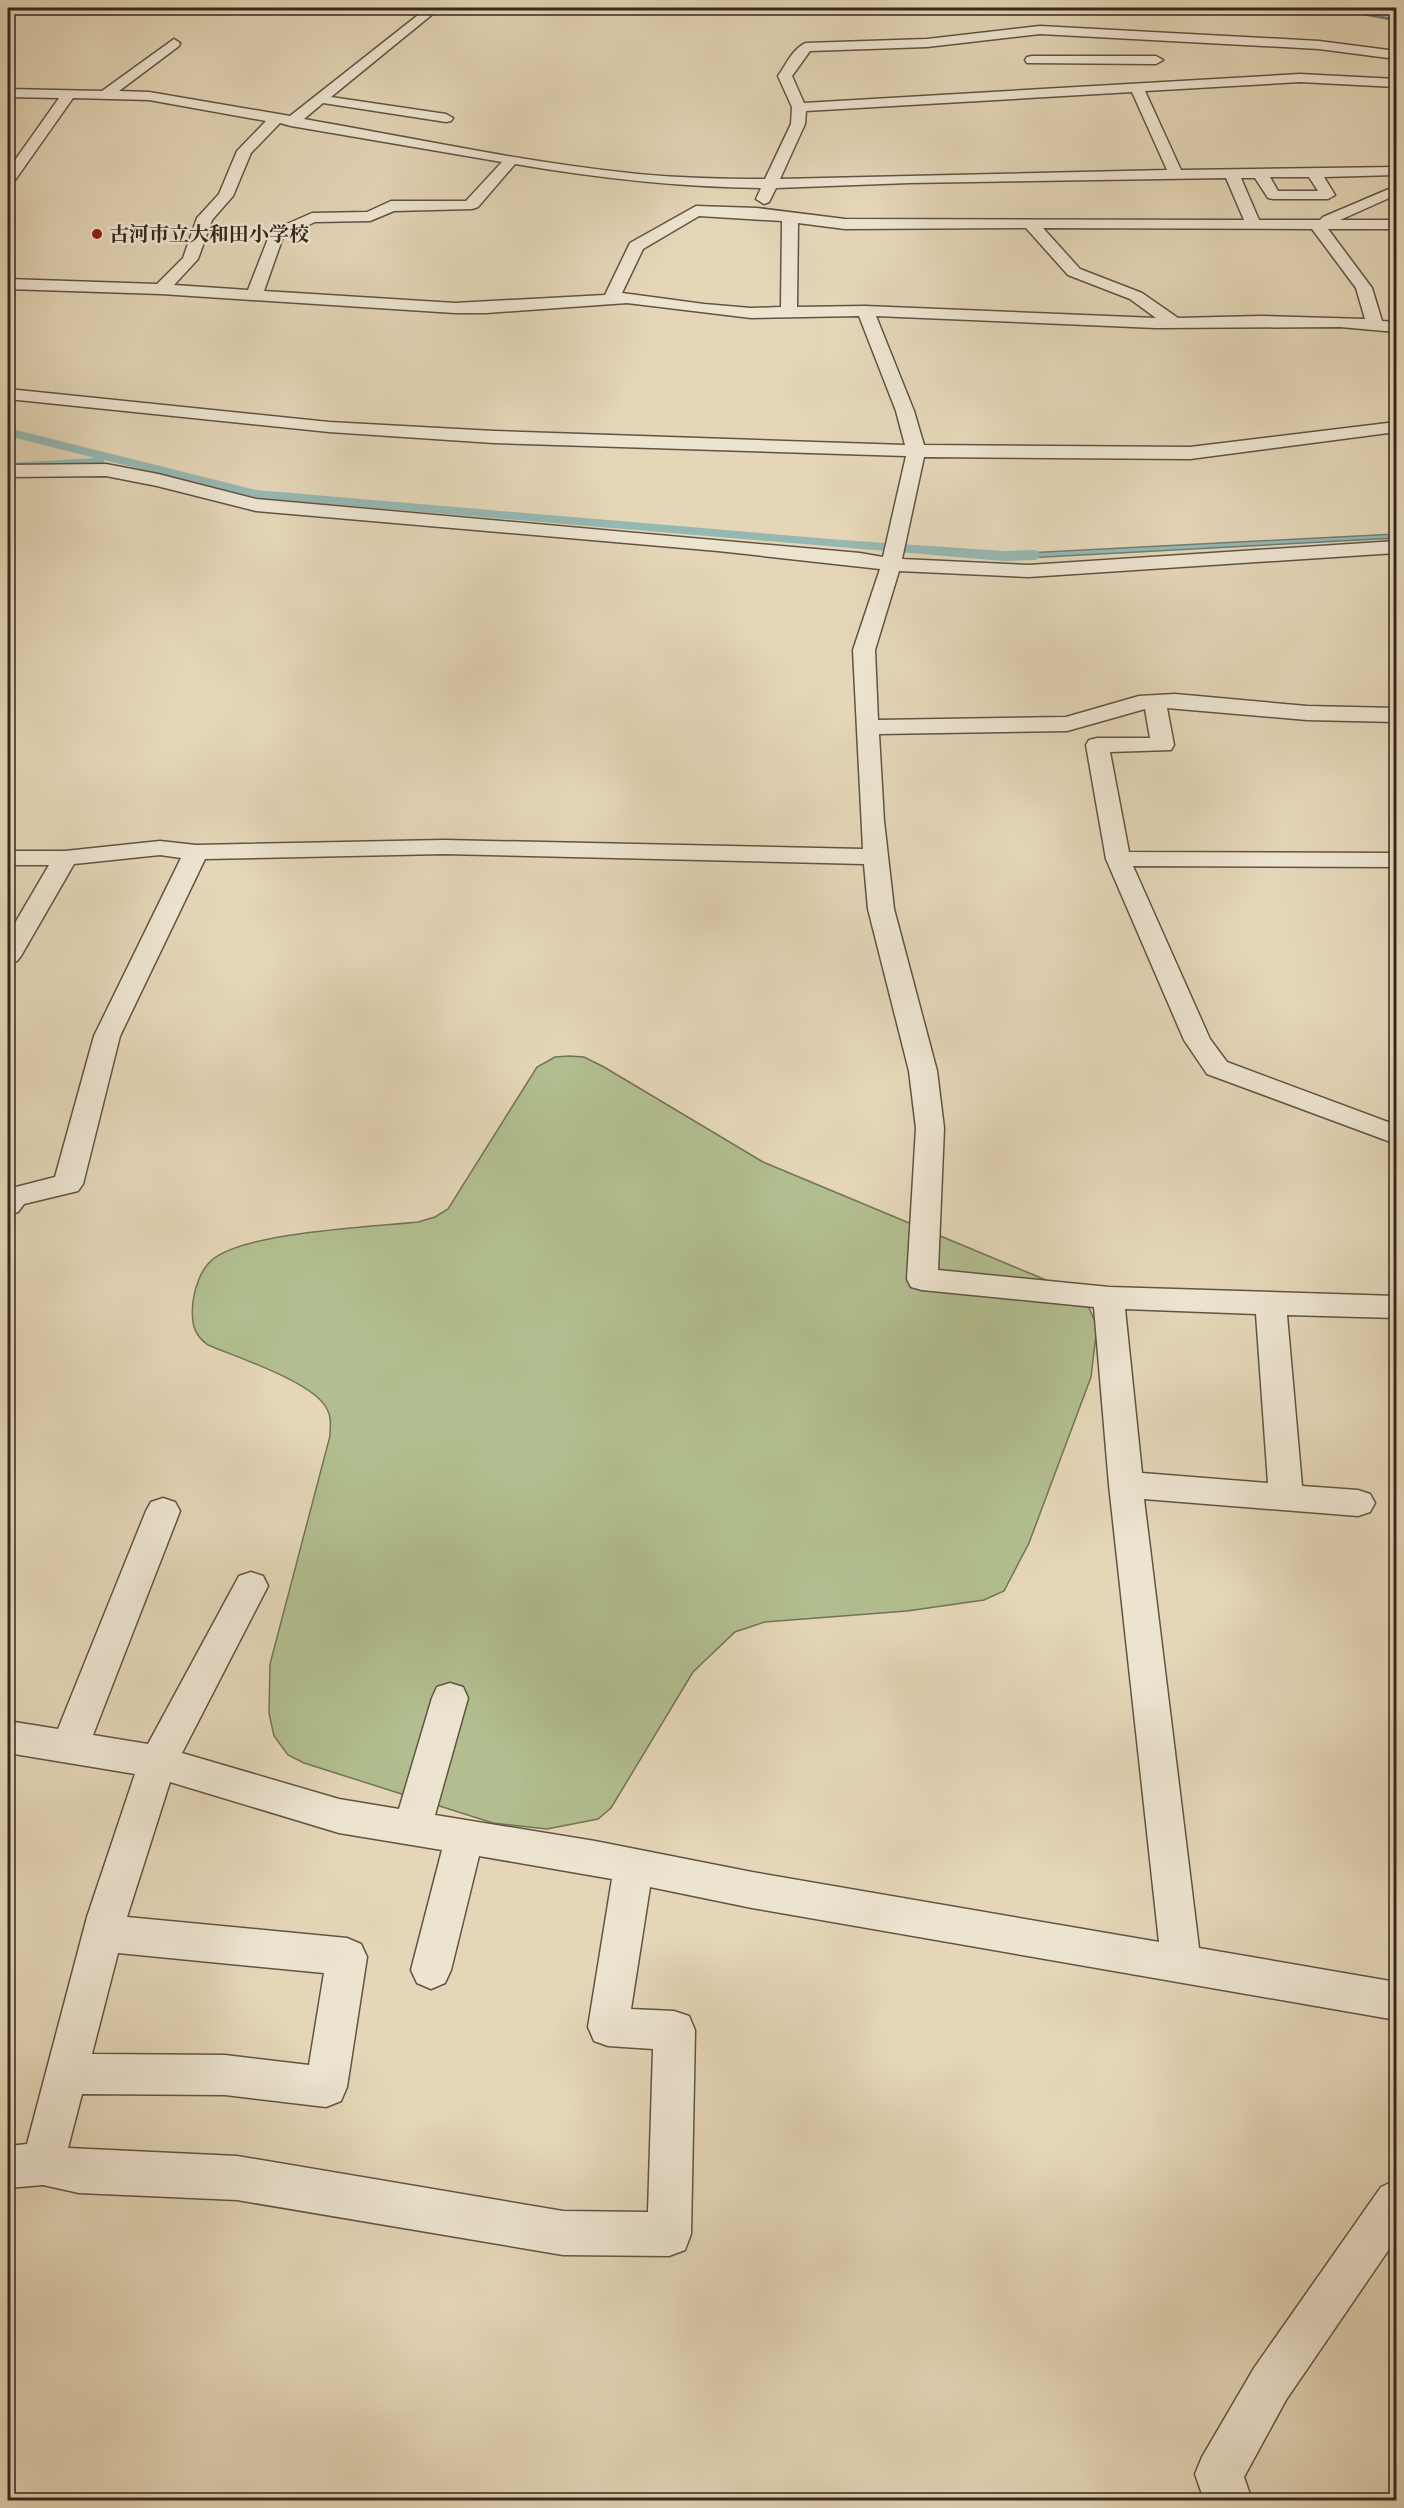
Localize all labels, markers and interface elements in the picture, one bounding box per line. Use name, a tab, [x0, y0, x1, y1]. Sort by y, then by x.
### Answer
place label: 古河市立大和田小学校	[109, 221, 309, 247]
marker: 古河市立大和田小学校	[90, 227, 104, 241]

